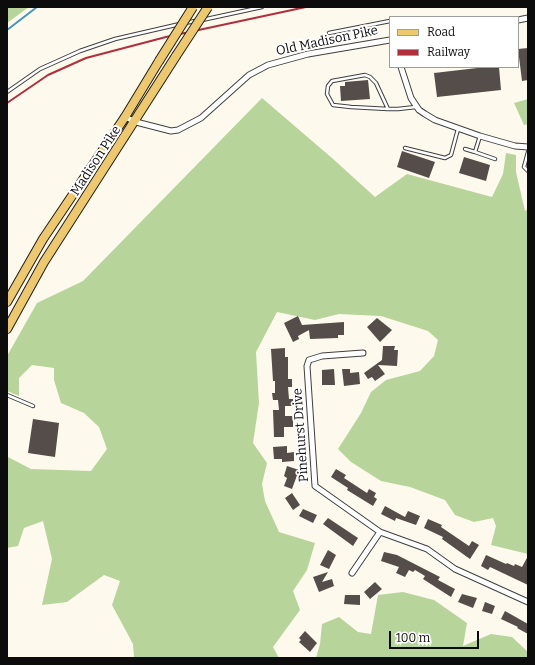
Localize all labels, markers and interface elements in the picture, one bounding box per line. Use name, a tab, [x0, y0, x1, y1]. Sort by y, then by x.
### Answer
legend	[389, 16, 519, 68]
street label: Old Madison Pike	[275, 23, 379, 59]
text: Road	[427, 25, 455, 39]
text: Railway	[427, 45, 470, 59]
street label: Madison Pike	[68, 123, 124, 199]
street label: Pinehurst Drive	[290, 388, 312, 482]
scale bar	[391, 623, 481, 649]
text: 100 m	[396, 631, 430, 645]

